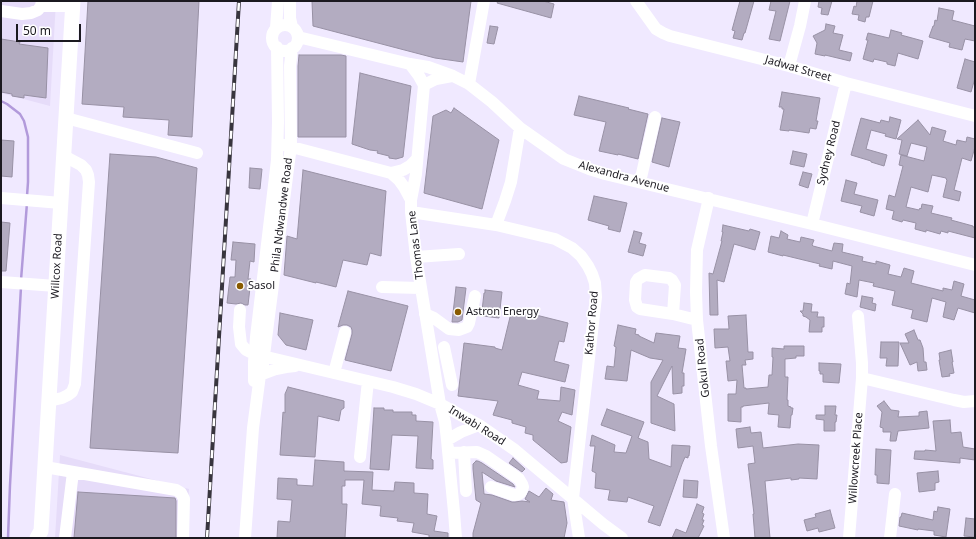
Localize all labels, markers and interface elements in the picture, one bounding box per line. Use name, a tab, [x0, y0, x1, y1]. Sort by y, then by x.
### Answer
scale bar	[18, 16, 83, 42]
text: 50 m	[23, 22, 51, 39]
street label: Jadwat Street	[763, 53, 833, 85]
street label: Sydney Road	[815, 119, 843, 187]
street label: Phila Ndwandwe Road	[268, 157, 296, 273]
street label: Alexandra Avenue	[577, 159, 671, 195]
street label: Thomas Lane	[405, 210, 427, 280]
street label: Willcox Road	[49, 233, 65, 299]
place label: Sasol	[248, 279, 275, 293]
marker: Sasol	[235, 281, 245, 291]
street label: Kathor Road	[583, 290, 601, 356]
place label: Astron Energy	[466, 305, 539, 319]
marker: Astron Energy	[453, 307, 463, 317]
street label: Gokul Road	[693, 338, 713, 398]
street label: Inwabi Road	[446, 403, 508, 449]
street label: Willowcreek Place	[846, 412, 866, 504]

